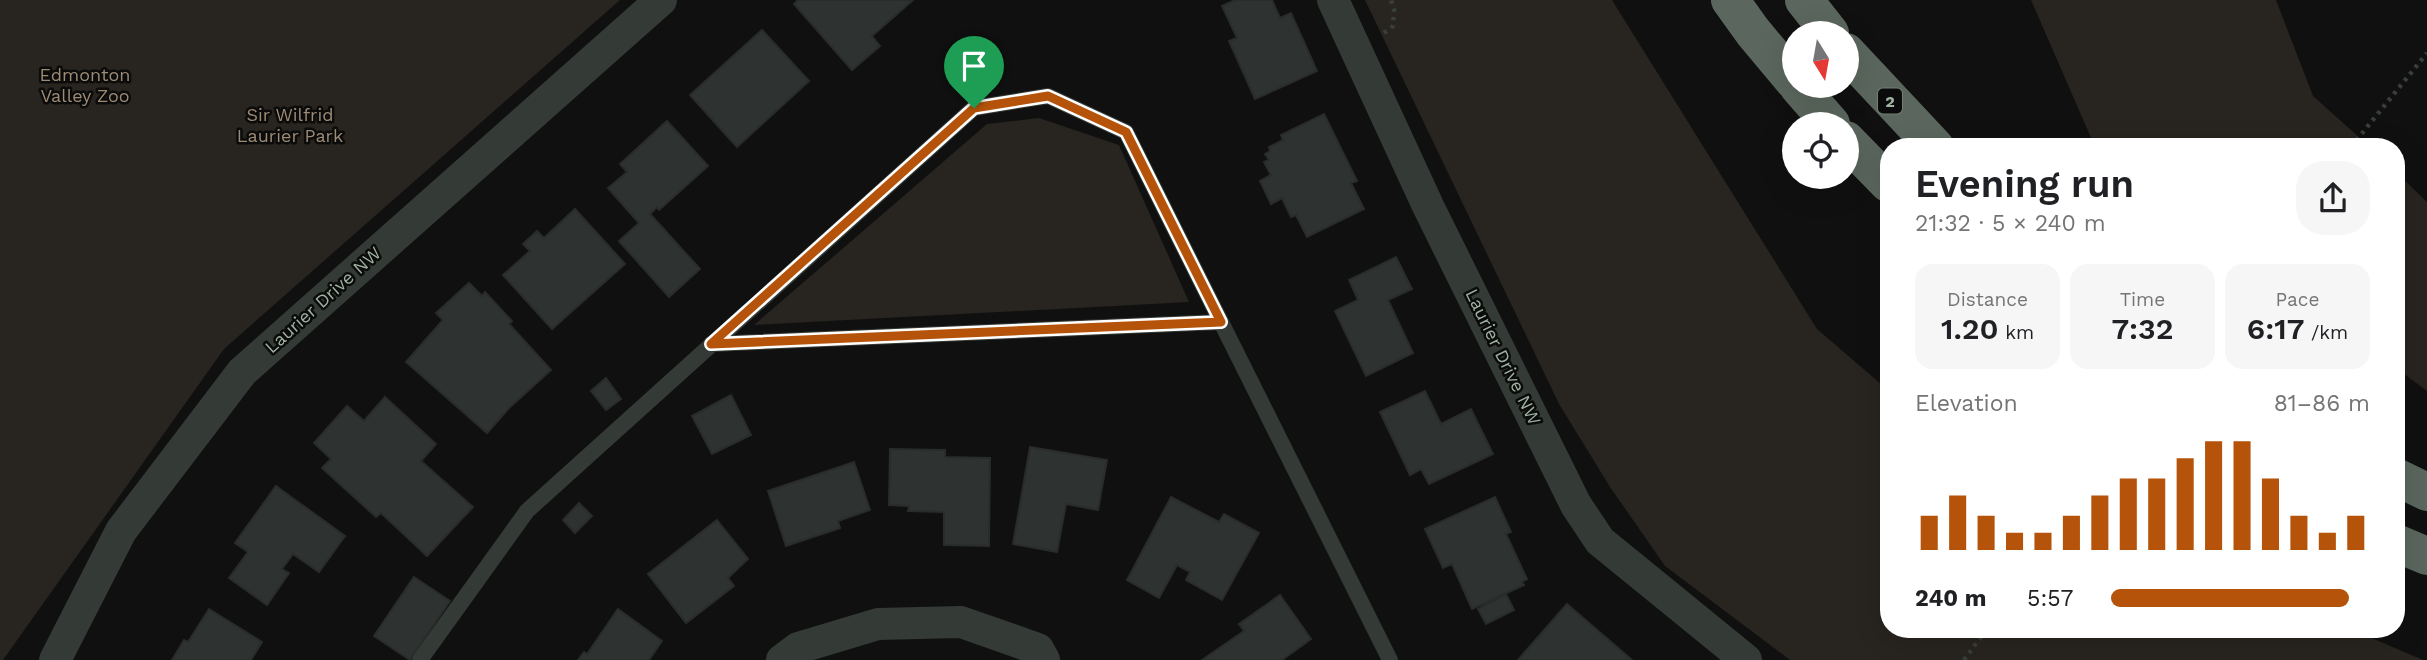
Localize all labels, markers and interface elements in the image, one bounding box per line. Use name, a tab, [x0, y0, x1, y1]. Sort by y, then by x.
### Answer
north arrow	[1782, 21, 1858, 98]
map controls	[1782, 21, 1859, 189]
pin	[944, 36, 1004, 108]
icon: arrive	[955, 47, 993, 85]
park label: Edmonton Valley Zoo	[40, 64, 130, 106]
road number: 2	[1878, 88, 1902, 114]
park label: Sir Wilfrid Laurier Park	[237, 104, 343, 146]
button: locate	[1782, 112, 1859, 189]
button: share	[2296, 161, 2370, 235]
text: Evening run	[1915, 162, 2134, 206]
text: 21:32 · 5 × 240 m	[1915, 210, 2106, 237]
street label: Laurier Drive NW	[260, 242, 385, 357]
street label: Laurier Drive NW	[1461, 285, 1546, 428]
text: Distance	[1947, 288, 2028, 311]
text: Time	[2120, 288, 2165, 311]
text: Pace	[2276, 288, 2319, 311]
text: 1.20	[1941, 311, 1999, 346]
text: 7:32	[2112, 311, 2173, 346]
text: 6:17	[2247, 311, 2304, 346]
text: km	[1999, 321, 2034, 344]
text: /km	[2304, 321, 2348, 344]
text: Elevation	[1915, 390, 2018, 417]
text: 81–86 m	[2274, 390, 2370, 417]
text: 240 m	[1915, 585, 1986, 612]
text: 5:57	[2027, 585, 2073, 612]

